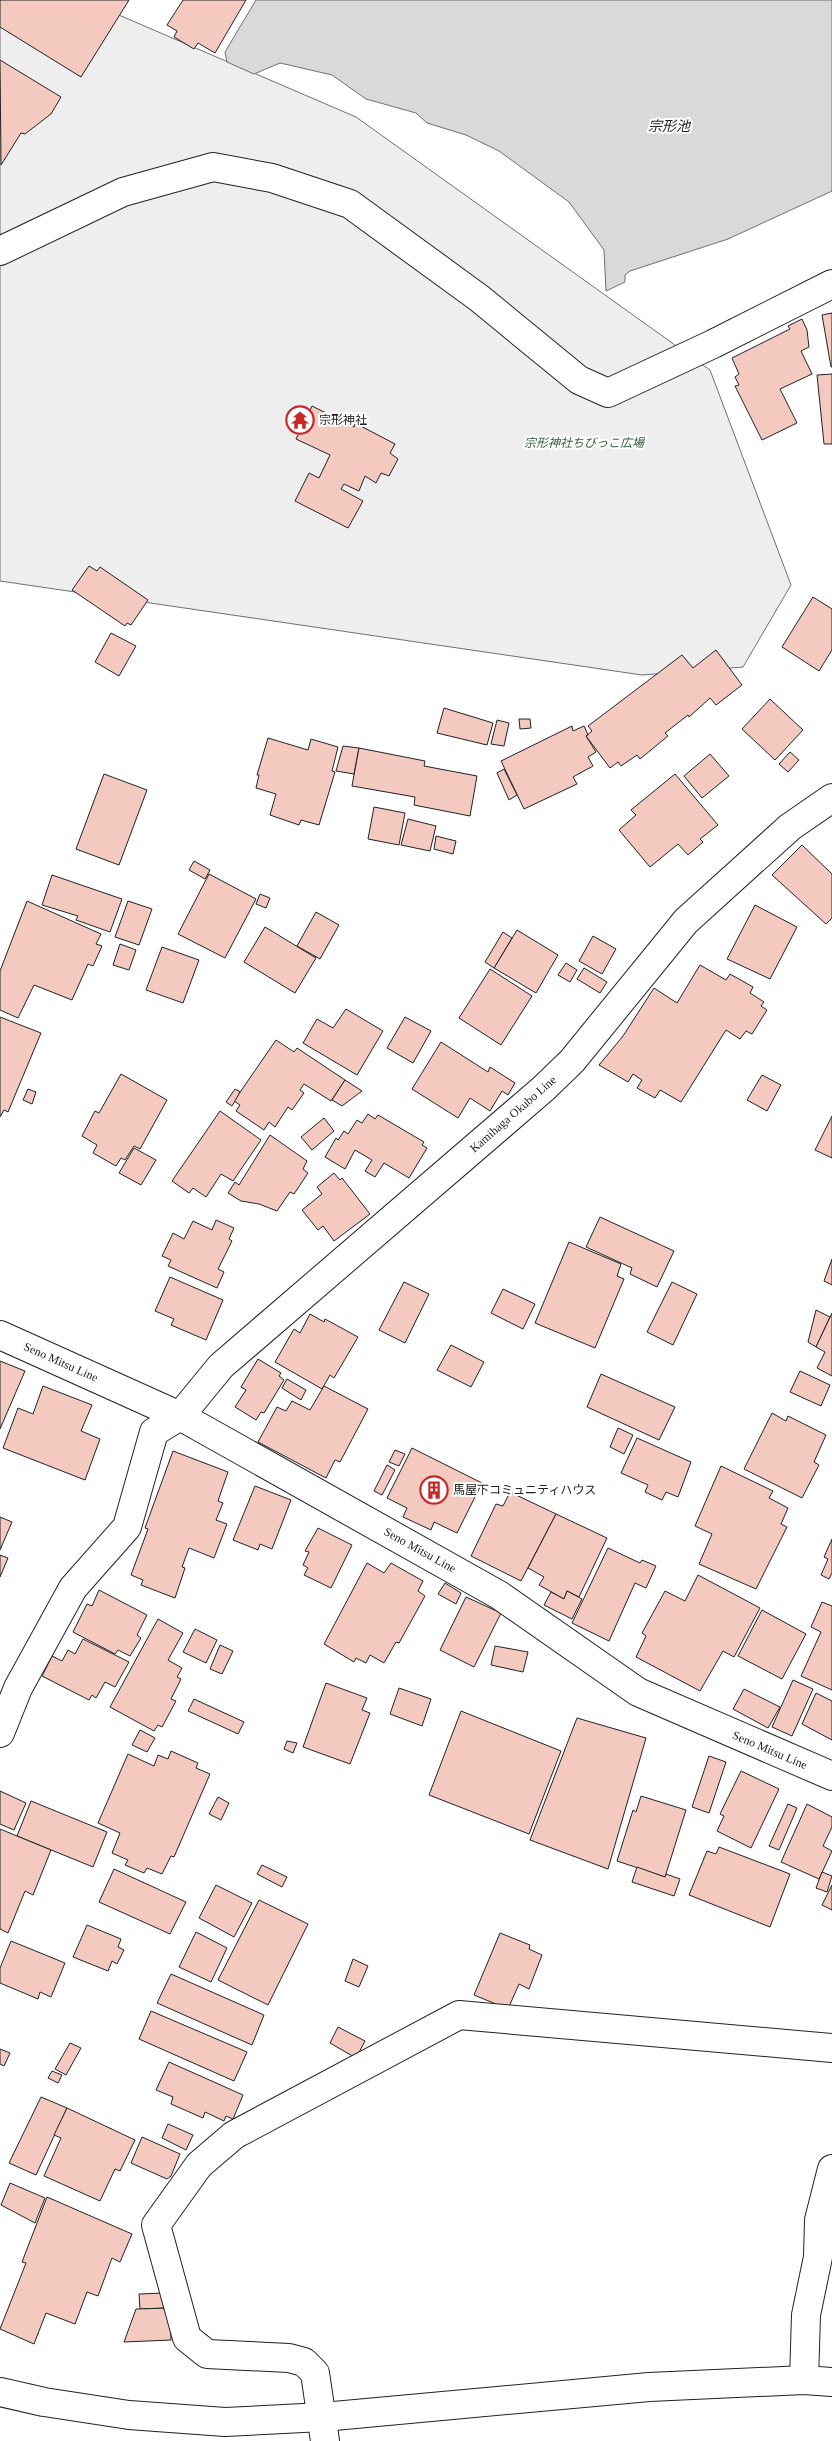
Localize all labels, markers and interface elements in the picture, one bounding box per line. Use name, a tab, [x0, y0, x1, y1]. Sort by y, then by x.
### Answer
water label: 宗形池	[648, 119, 692, 134]
temple icon: 宗形神社	[285, 405, 315, 435]
place label: 宗形神社	[319, 413, 367, 427]
park label: 宗形神社ちびっこ広場	[524, 436, 646, 450]
street label: Kamihaga Okubo Line	[467, 1073, 559, 1155]
street label: Seno Mitsu Line	[22, 1339, 100, 1385]
building icon: 馬屋下コミュニティハウス	[419, 1475, 449, 1505]
place label: 馬屋下コミュニティハウス	[453, 1483, 596, 1497]
street label: Seno Mitsu Line	[382, 1524, 458, 1576]
street label: Seno Mitsu Line	[730, 1728, 810, 1772]

